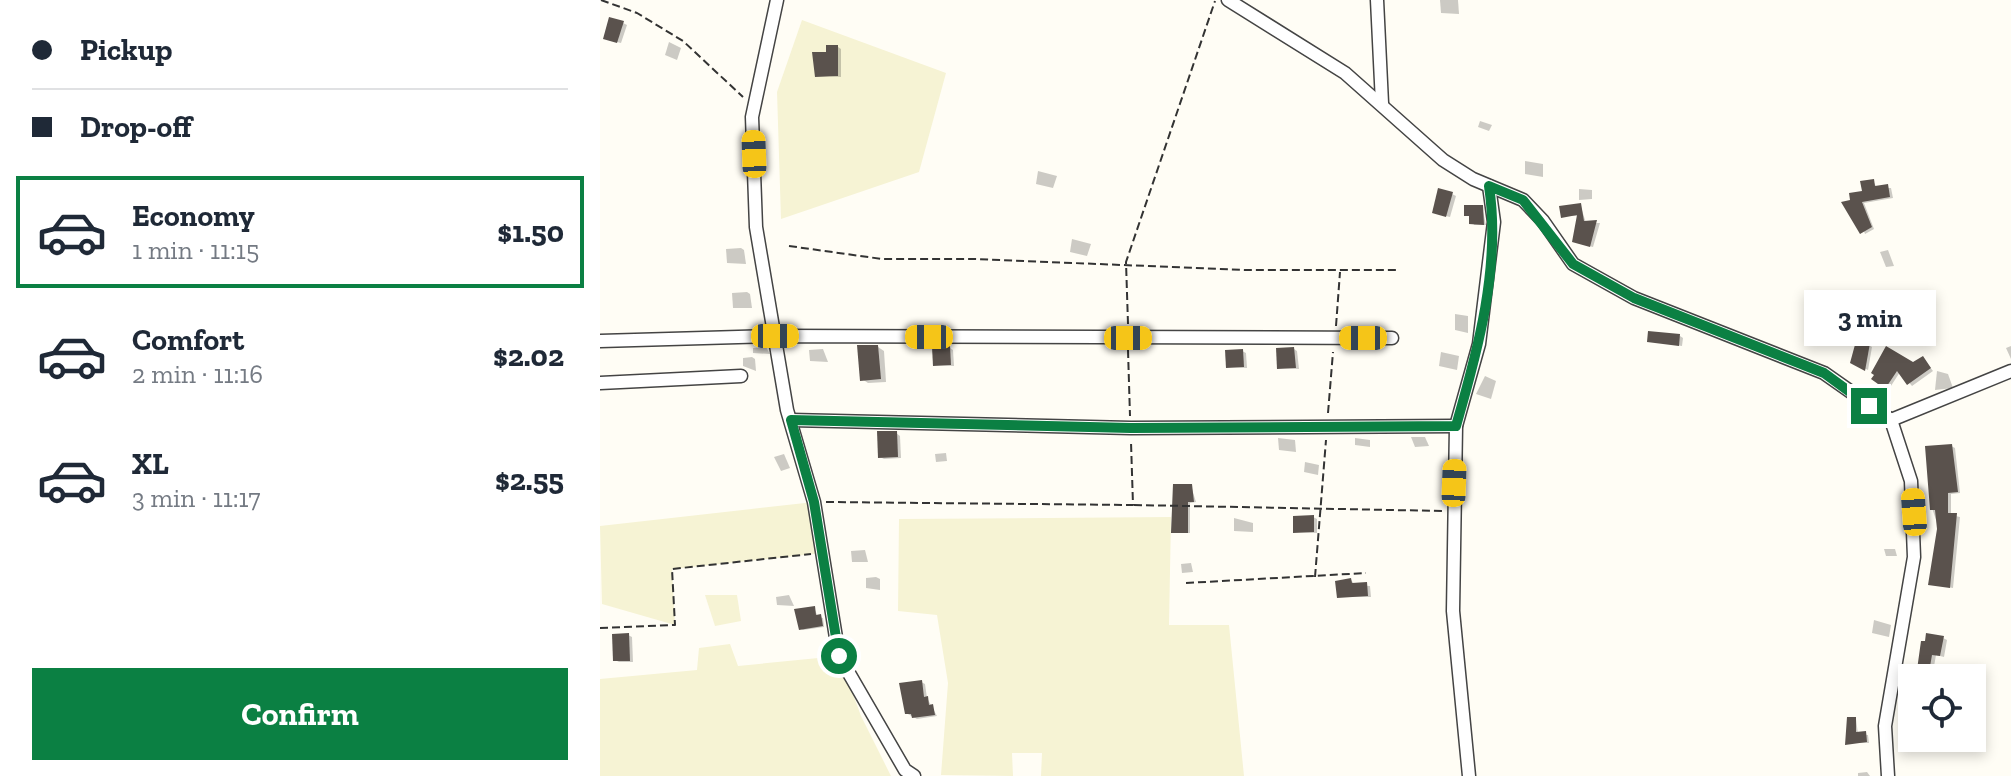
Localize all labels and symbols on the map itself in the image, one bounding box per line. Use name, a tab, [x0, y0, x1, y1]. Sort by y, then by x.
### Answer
car	[741, 130, 767, 178]
callout: 3 min	[1803, 290, 1935, 346]
car	[751, 324, 799, 348]
car	[905, 325, 953, 349]
car	[1104, 326, 1152, 350]
car	[1339, 326, 1387, 350]
route end	[1851, 388, 1887, 424]
car	[1441, 459, 1467, 507]
car	[1900, 487, 1928, 537]
route start	[821, 638, 857, 674]

